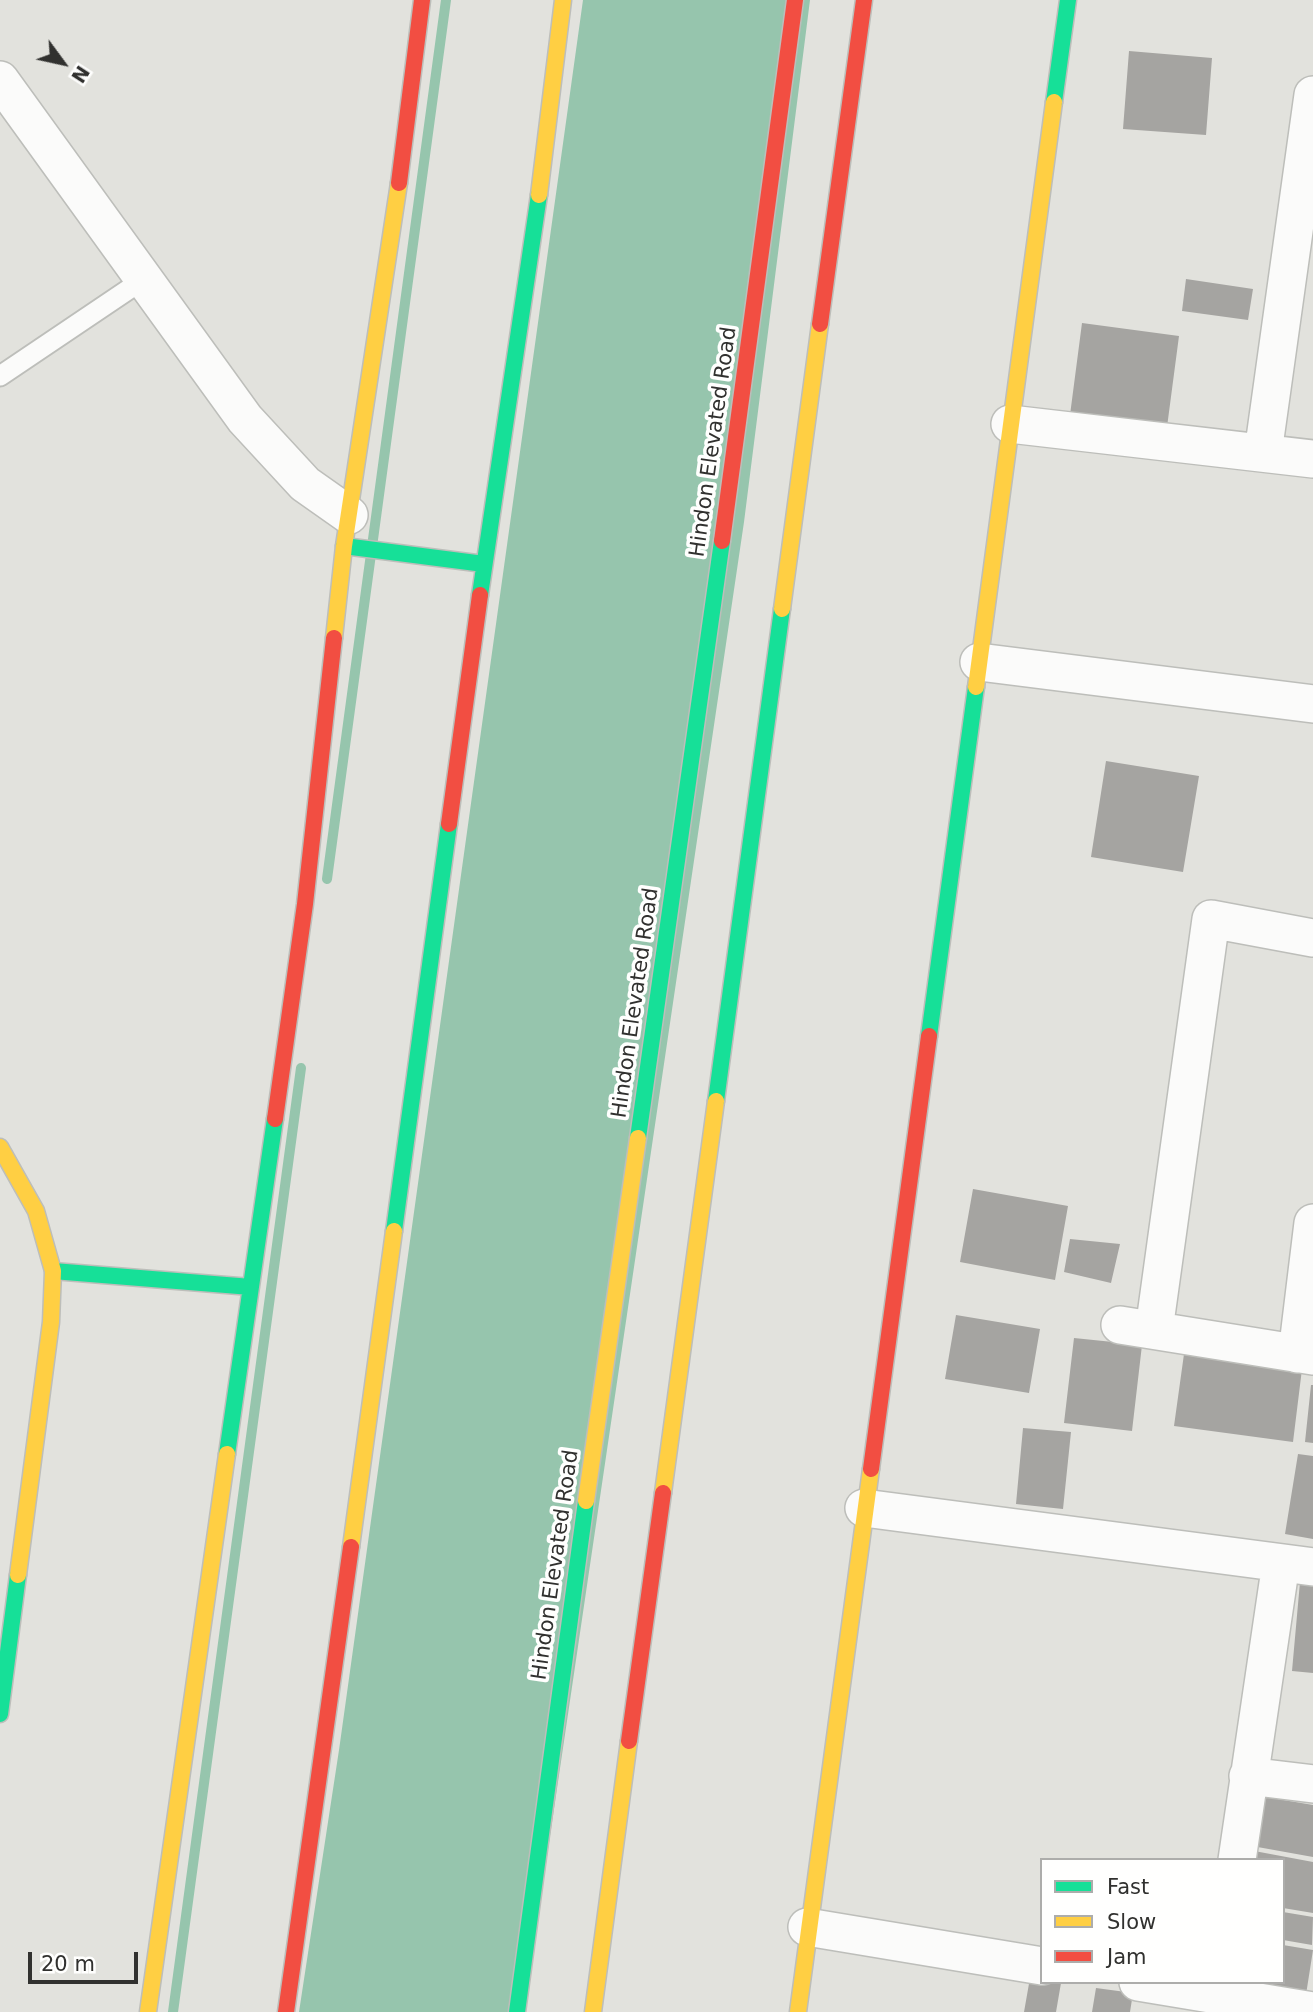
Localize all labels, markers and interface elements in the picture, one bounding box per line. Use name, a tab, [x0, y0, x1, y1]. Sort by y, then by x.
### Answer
north arrow	[28, 28, 98, 98]
text: N	[67, 62, 94, 87]
street label: Hindon Elevated Road	[685, 325, 743, 559]
street label: Hindon Elevated Road	[607, 886, 665, 1120]
street label: Hindon Elevated Road	[527, 1448, 585, 1682]
legend	[1040, 1858, 1285, 1984]
text: Fast	[1107, 1875, 1149, 1899]
text: Slow	[1107, 1910, 1156, 1934]
scale bar	[32, 1938, 142, 1982]
text: Jam	[1107, 1945, 1147, 1969]
text: 20 m	[41, 1952, 95, 1976]

